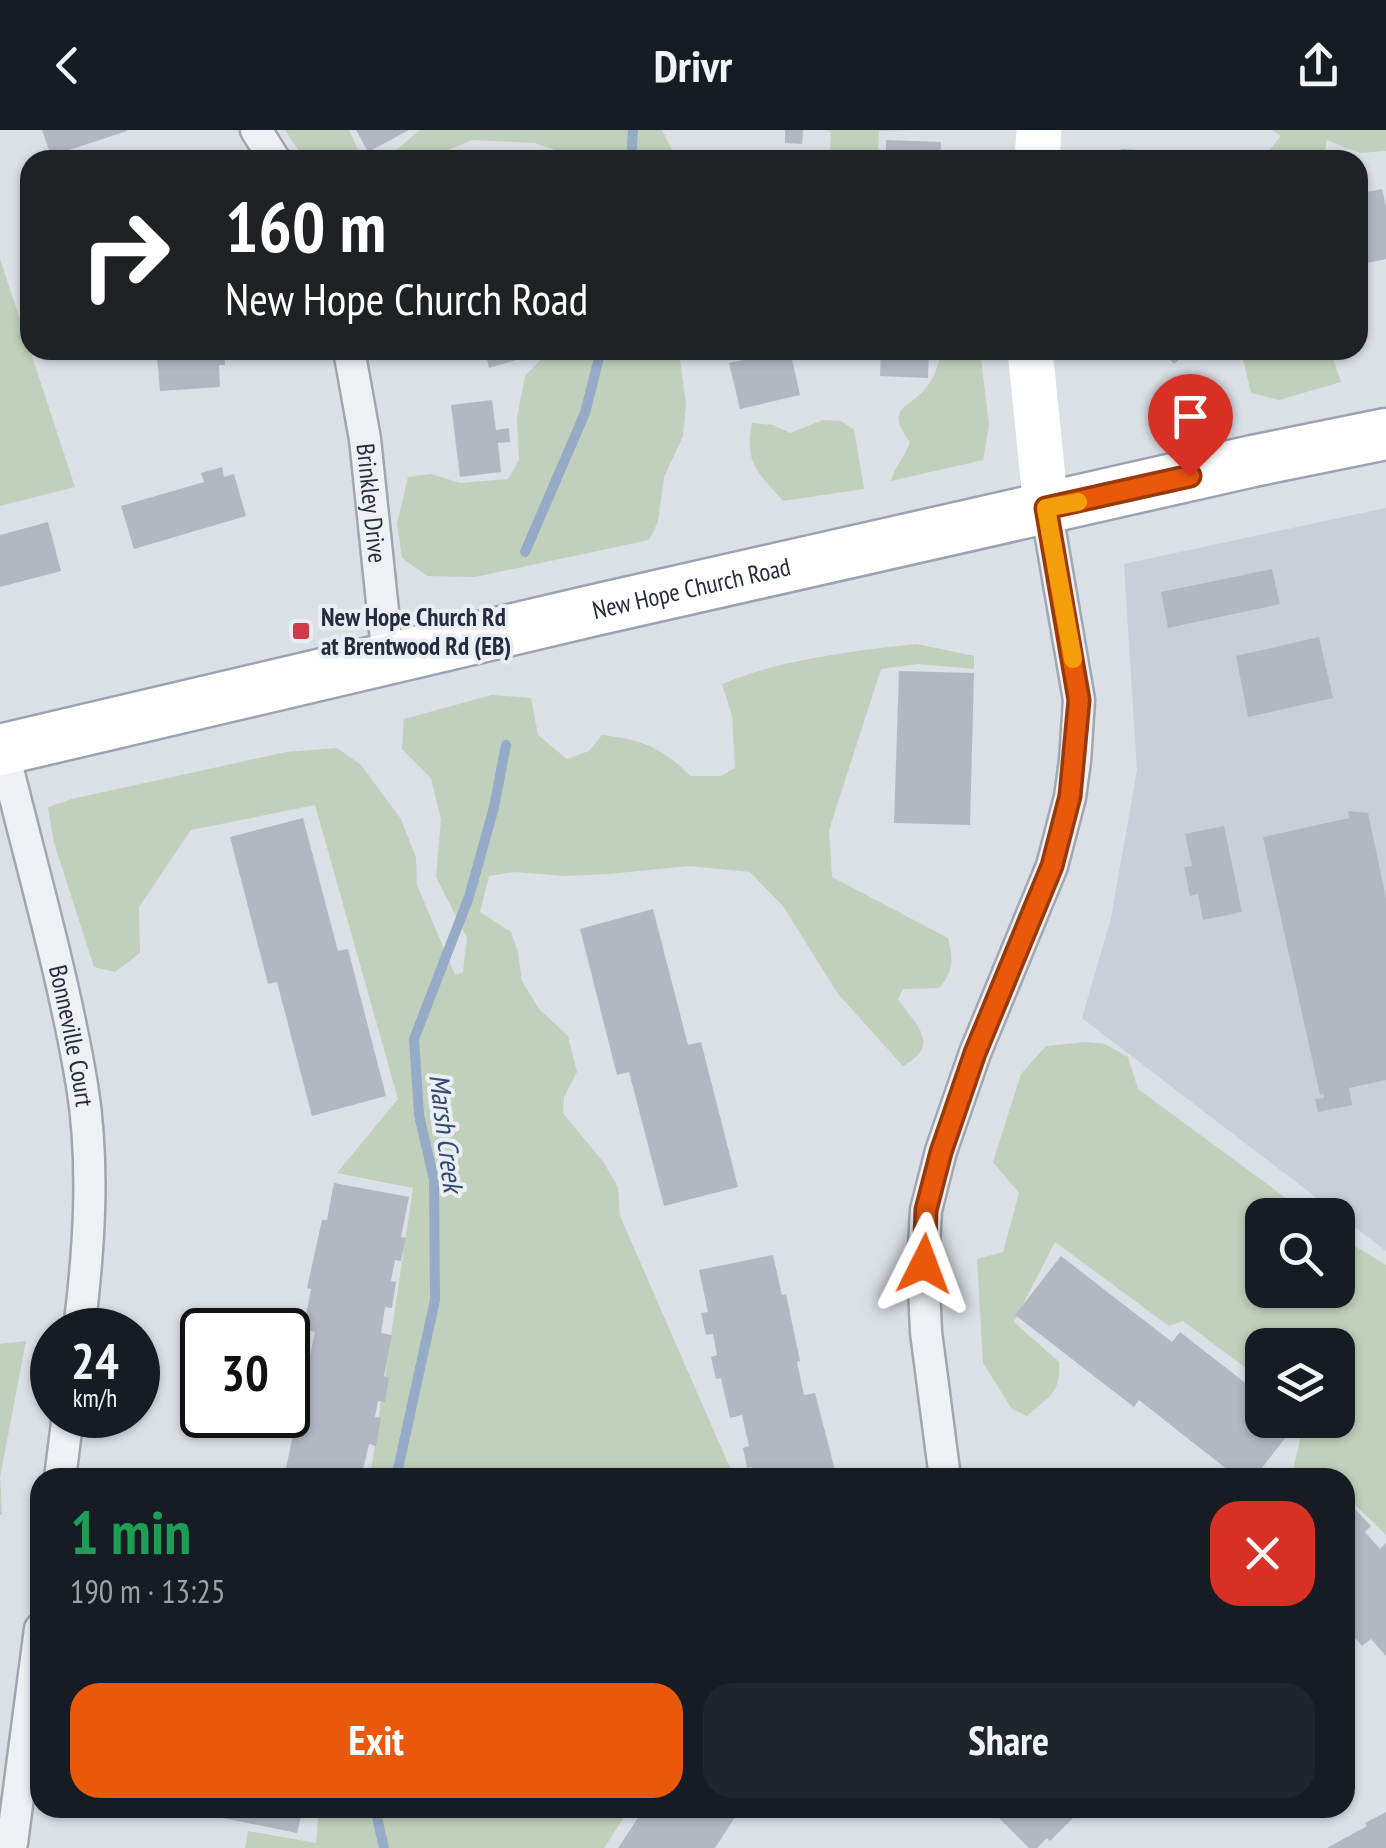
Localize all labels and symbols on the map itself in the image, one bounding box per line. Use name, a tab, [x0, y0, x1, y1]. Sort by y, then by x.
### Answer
pin	[1148, 374, 1233, 477]
street label: Brinkley Drive	[350, 442, 394, 565]
street label: New Hope Church Road	[589, 550, 793, 626]
place label: New Hope Church Rd at Brentwood Rd (EB)	[321, 601, 511, 662]
marker: New Hope Church Rd at Brentwood Rd (EB)	[290, 620, 312, 642]
street label: Bonneville Court	[42, 962, 101, 1108]
water label: Marsh Creek	[421, 1072, 473, 1197]
position arrow	[872, 1212, 976, 1316]
speed limit sign: 30	[180, 1308, 310, 1438]

